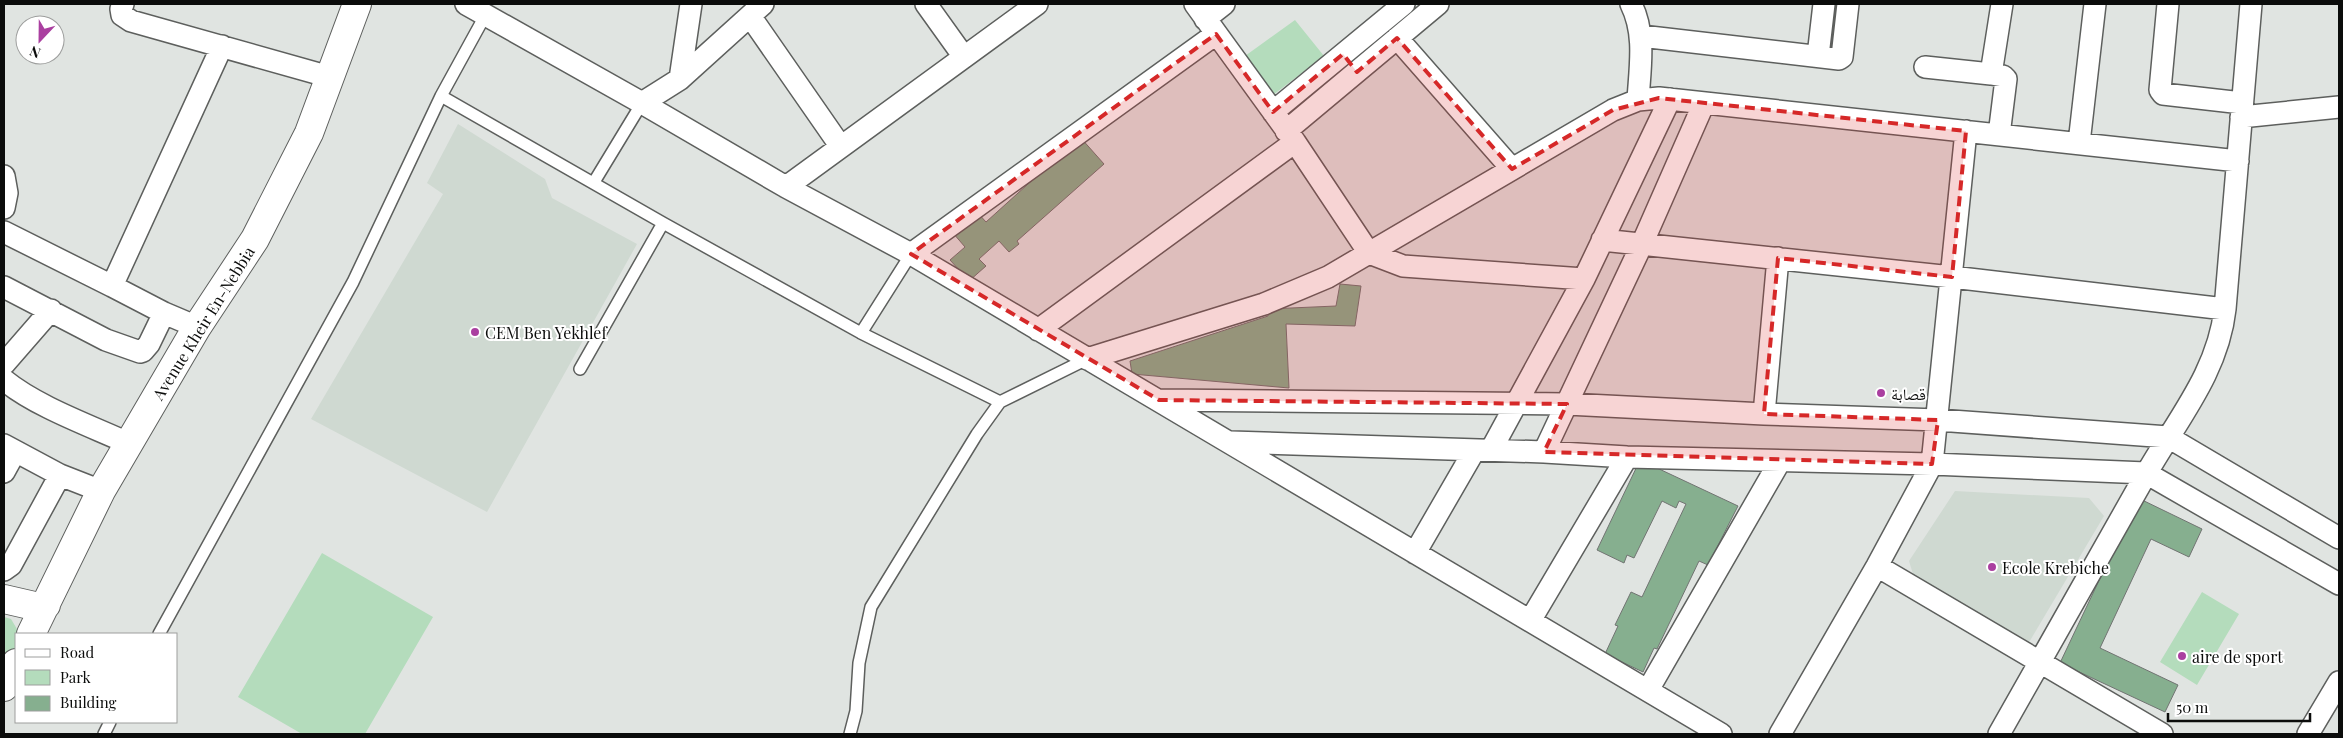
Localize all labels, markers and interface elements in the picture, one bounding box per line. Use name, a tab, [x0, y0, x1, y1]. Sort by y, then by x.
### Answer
north arrow	[15, 15, 65, 65]
text: N	[27, 42, 43, 63]
street label: Avenue Kheir En-Nebbia	[147, 242, 259, 405]
place label: CEM Ben Yekhlef	[485, 322, 608, 343]
marker: CEM Ben Yekhlef	[469, 326, 481, 338]
place label: قصابة	[1891, 383, 1926, 404]
marker: قصابة	[1875, 387, 1887, 399]
place label: Ecole Krebiche	[2002, 557, 2109, 578]
marker: Ecole Krebiche	[1986, 561, 1998, 573]
legend	[15, 633, 178, 723]
text: Road	[60, 642, 94, 662]
place label: aire de sport	[2192, 646, 2283, 667]
marker: aire de sport	[2176, 650, 2188, 662]
text: Park	[60, 667, 92, 687]
scale bar	[2168, 690, 2310, 722]
text: Building	[60, 692, 117, 712]
text: 50 m	[2176, 697, 2209, 717]

